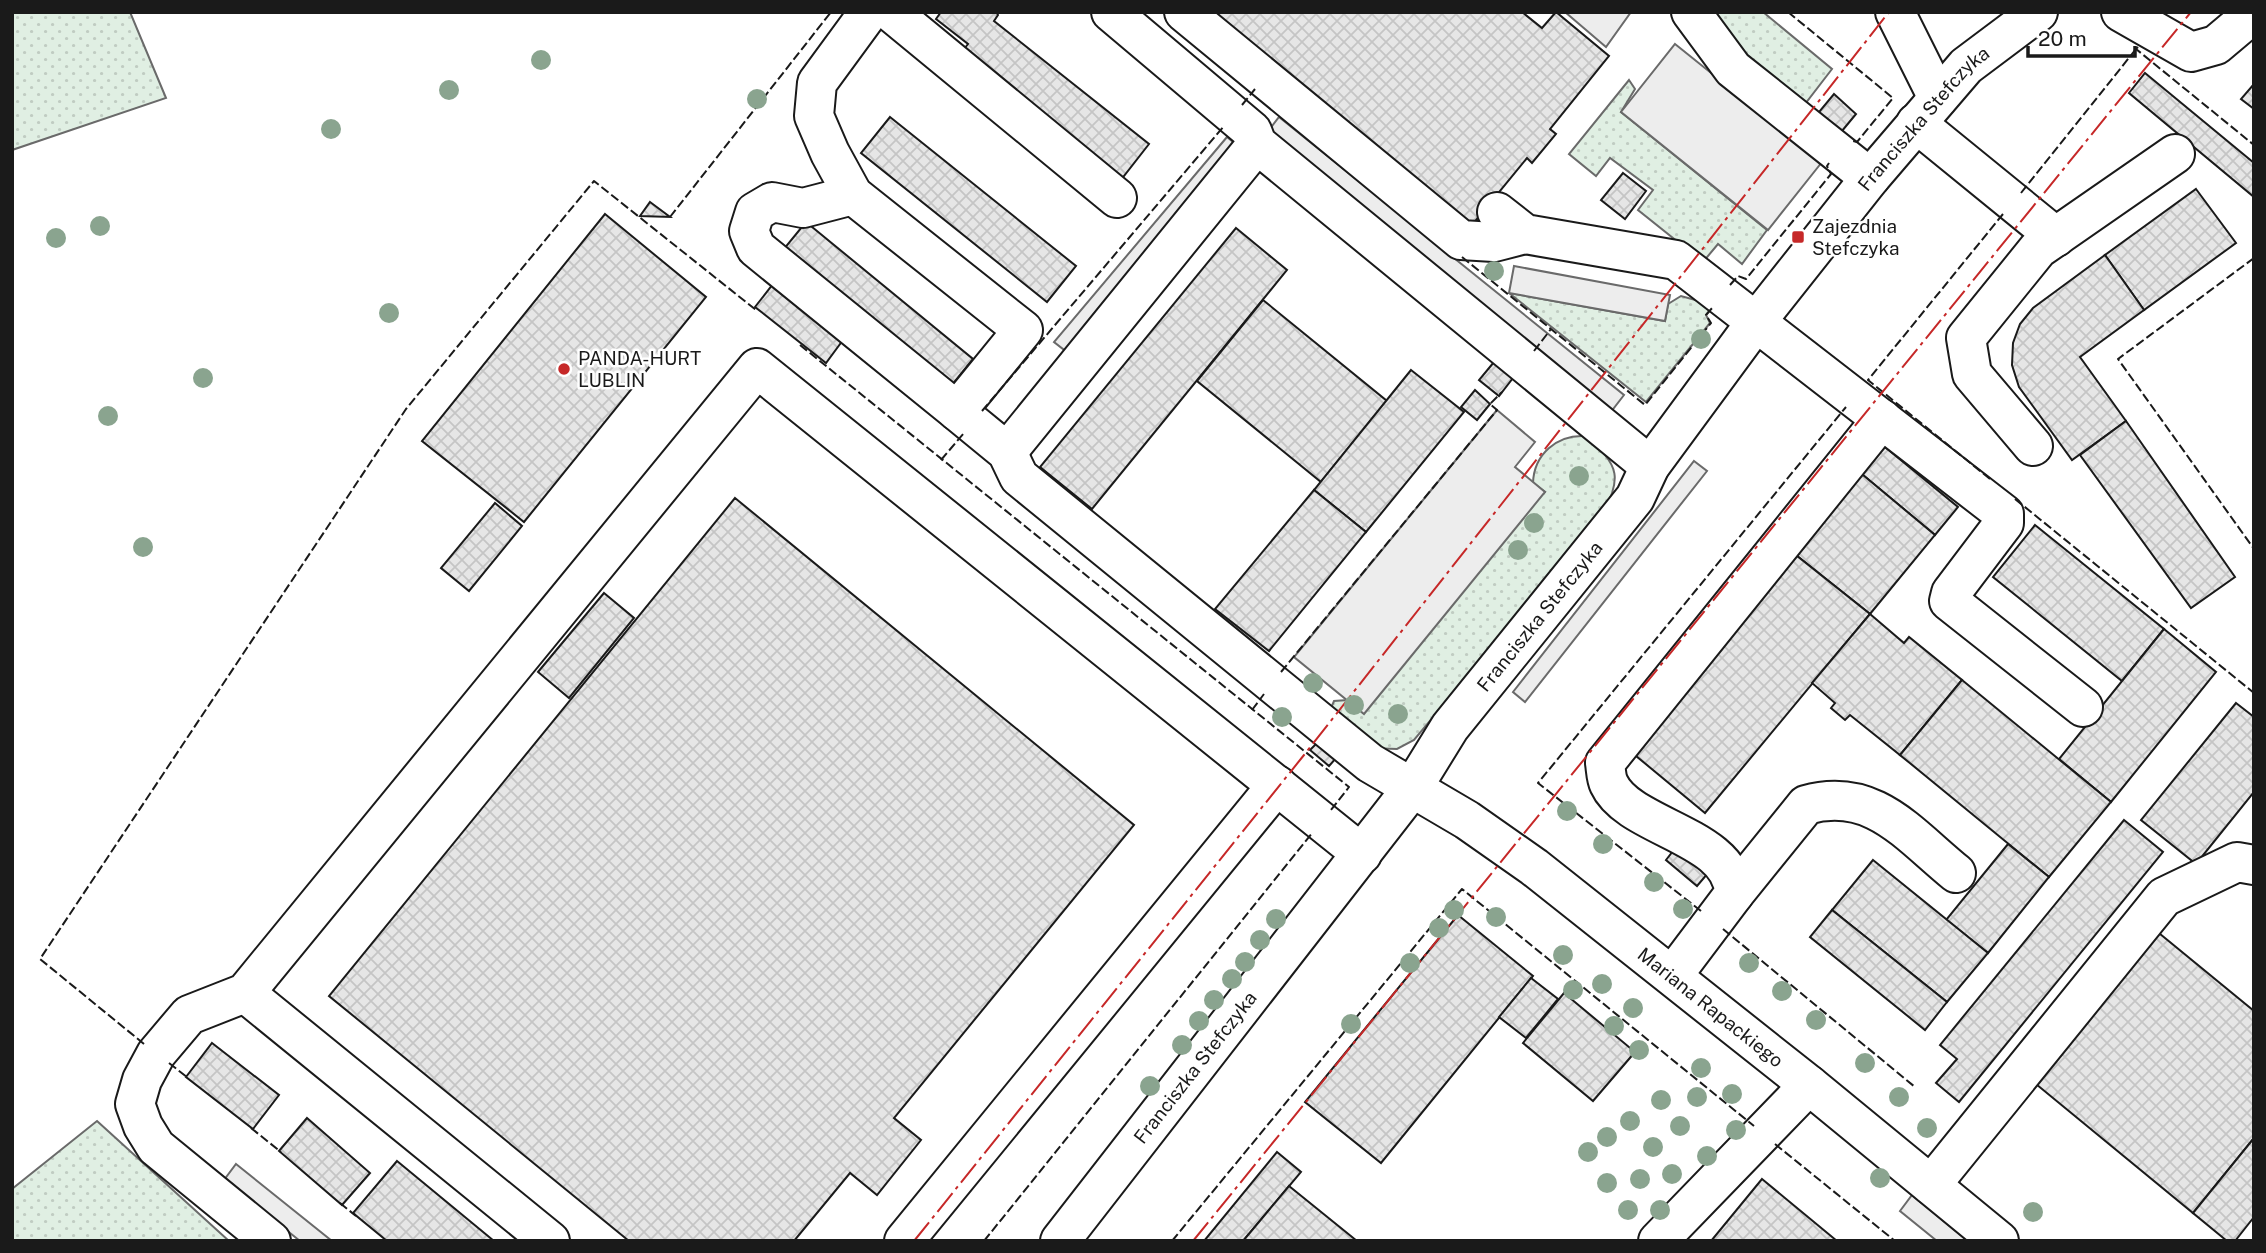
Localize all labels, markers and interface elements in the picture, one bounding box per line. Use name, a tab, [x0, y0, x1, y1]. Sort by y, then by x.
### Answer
scale bar	[2028, 14, 2135, 58]
text: 20 m	[2038, 26, 2087, 51]
street label: Franciszka Stefczyka	[1853, 42, 1993, 195]
place label: Zajezdnia Stefczyka	[1812, 215, 1899, 259]
marker: Zajezdnia Stefczyka	[1790, 229, 1806, 245]
place label: PANDA-HURT LUBLIN	[578, 347, 701, 391]
marker: PANDA-HURT LUBLIN	[556, 361, 572, 377]
street label: Franciszka Stefczyka	[1472, 537, 1607, 696]
street label: Mariana Rapackiego	[1634, 943, 1788, 1072]
street label: Franciszka Stefczyka	[1129, 987, 1261, 1148]

